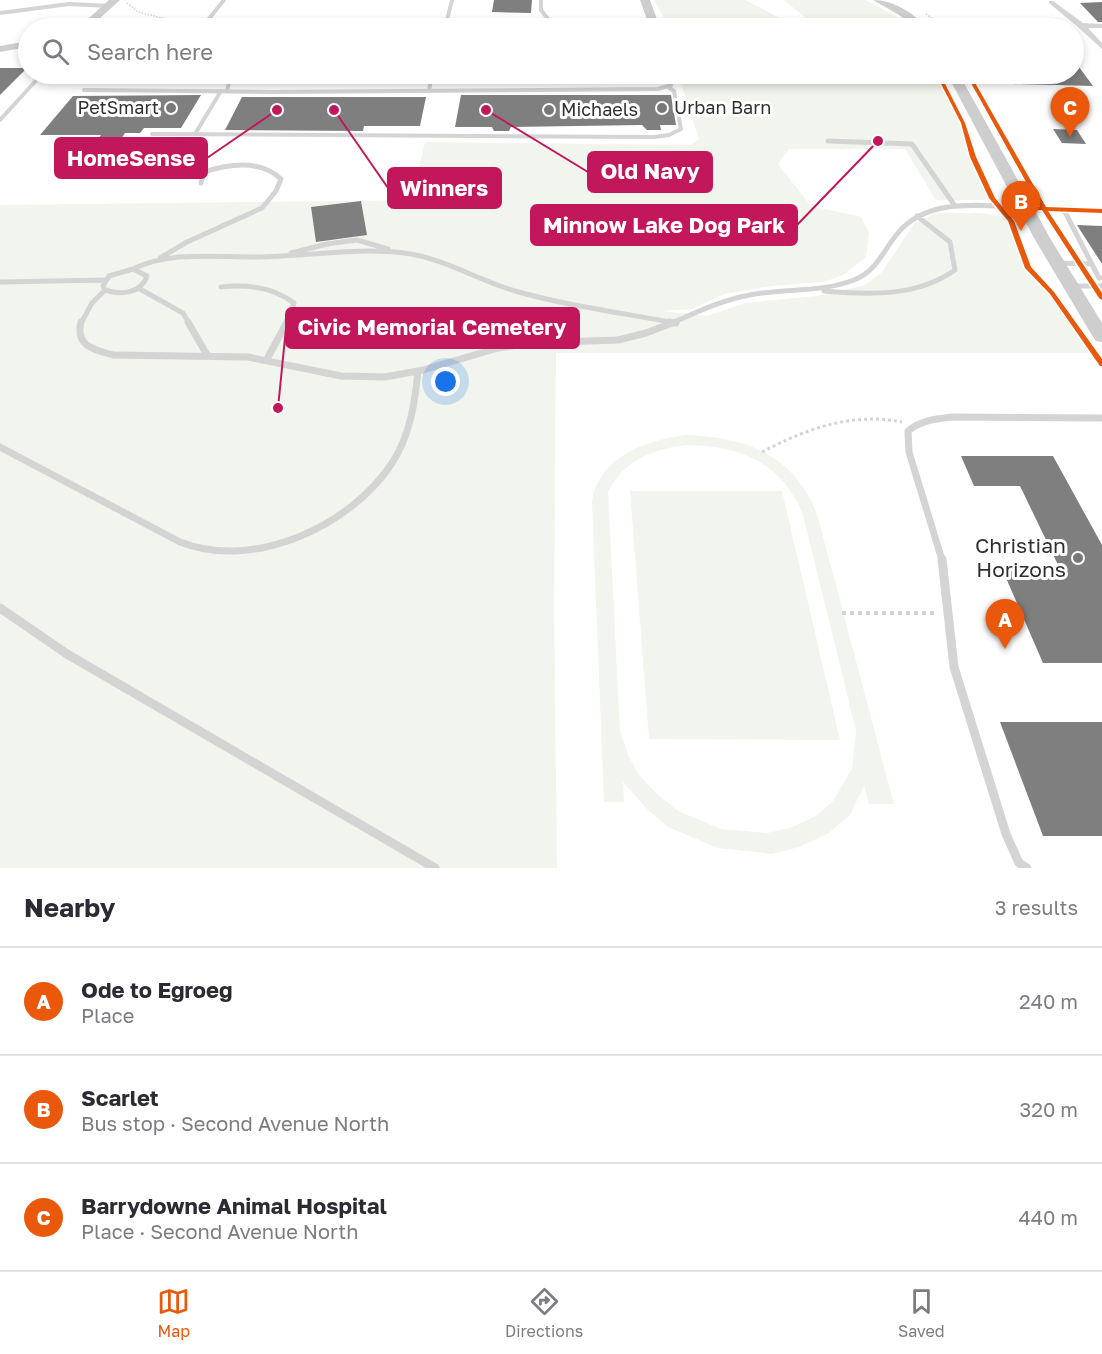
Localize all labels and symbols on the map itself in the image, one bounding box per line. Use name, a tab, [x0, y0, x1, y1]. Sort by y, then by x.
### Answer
pin: C	[1050, 88, 1090, 137]
place label: PetSmart	[78, 96, 159, 118]
place label: Urban Barn	[674, 96, 771, 118]
place label: Michaels	[561, 98, 638, 120]
marker: PetSmart	[164, 101, 178, 115]
marker: Urban Barn	[655, 101, 669, 115]
marker: Michaels	[542, 103, 556, 117]
callout: HomeSense	[55, 138, 207, 178]
text: HomeSense	[67, 144, 195, 171]
callout: Old Navy	[588, 152, 712, 192]
text: Old Navy	[600, 157, 700, 184]
callout: Winners	[388, 168, 501, 208]
text: Winners	[400, 174, 488, 201]
pin: B	[1002, 182, 1040, 231]
callout: Minnow Lake Dog Park	[531, 205, 797, 245]
text: Minnow Lake Dog Park	[543, 211, 785, 238]
callout: Civic Memorial Cemetery	[286, 308, 579, 348]
text: Civic Memorial Cemetery	[297, 313, 567, 340]
your location	[431, 367, 460, 396]
place label: Christian Horizons	[975, 532, 1066, 582]
marker: Christian Horizons	[1071, 551, 1085, 565]
pin: A	[986, 600, 1024, 649]

